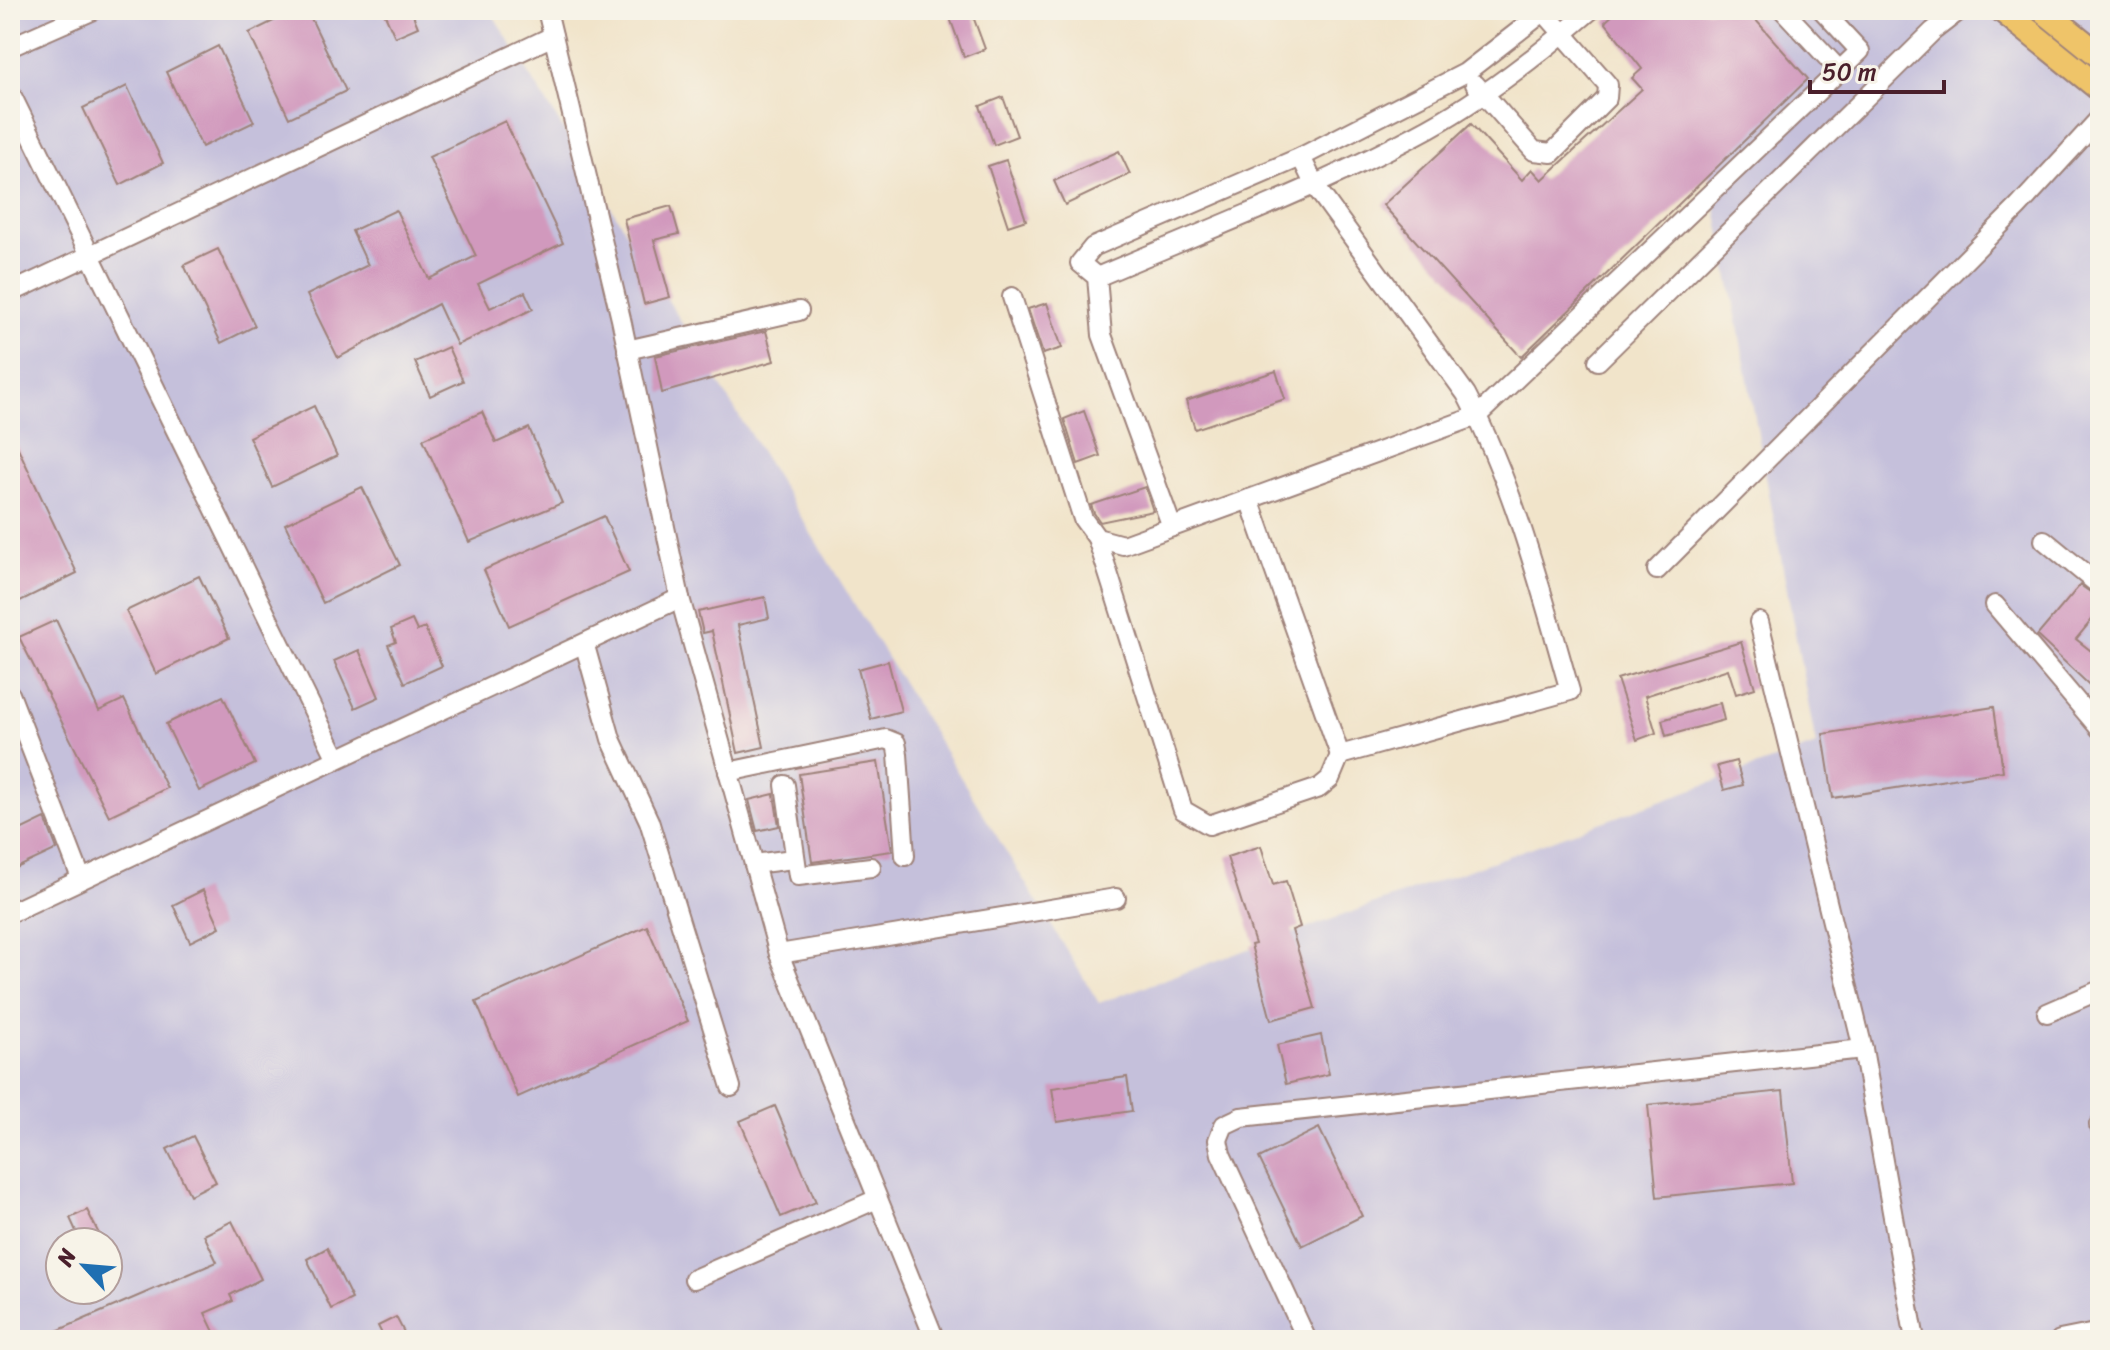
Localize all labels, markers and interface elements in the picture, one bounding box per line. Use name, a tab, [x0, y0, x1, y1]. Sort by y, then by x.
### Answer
scale bar	[1810, 44, 1944, 94]
text: 50 m	[1822, 51, 1877, 93]
north arrow	[44, 1226, 124, 1306]
text: N	[45, 1241, 88, 1274]

